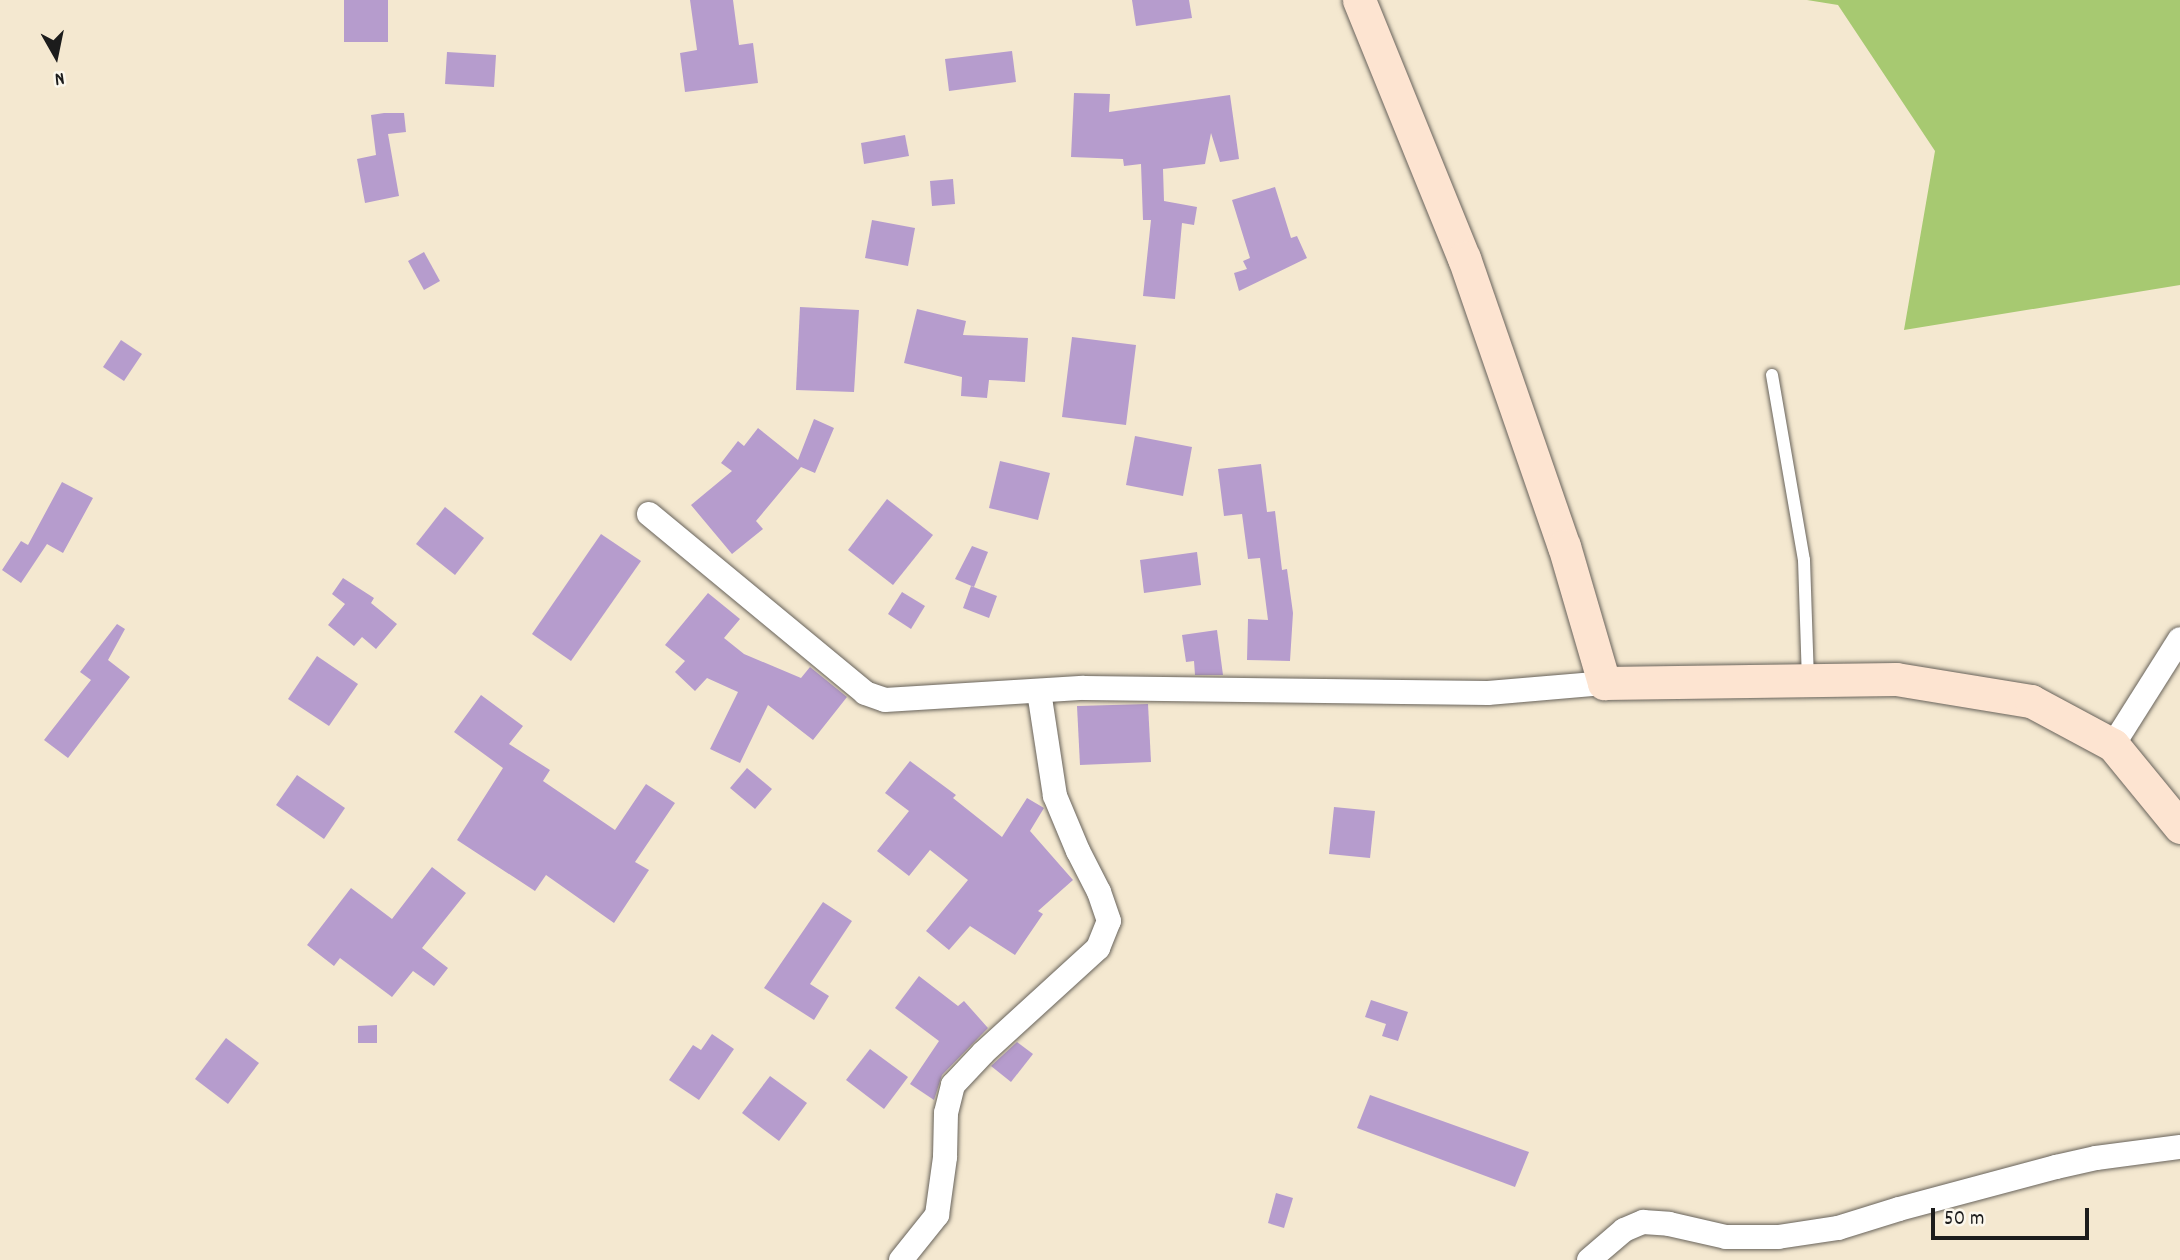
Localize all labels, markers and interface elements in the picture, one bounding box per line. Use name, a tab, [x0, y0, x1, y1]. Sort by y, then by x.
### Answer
north arrow	[21, 21, 91, 91]
text: N	[53, 63, 66, 91]
scale bar	[1935, 1194, 2092, 1238]
text: 50 m	[1944, 1205, 1984, 1235]

